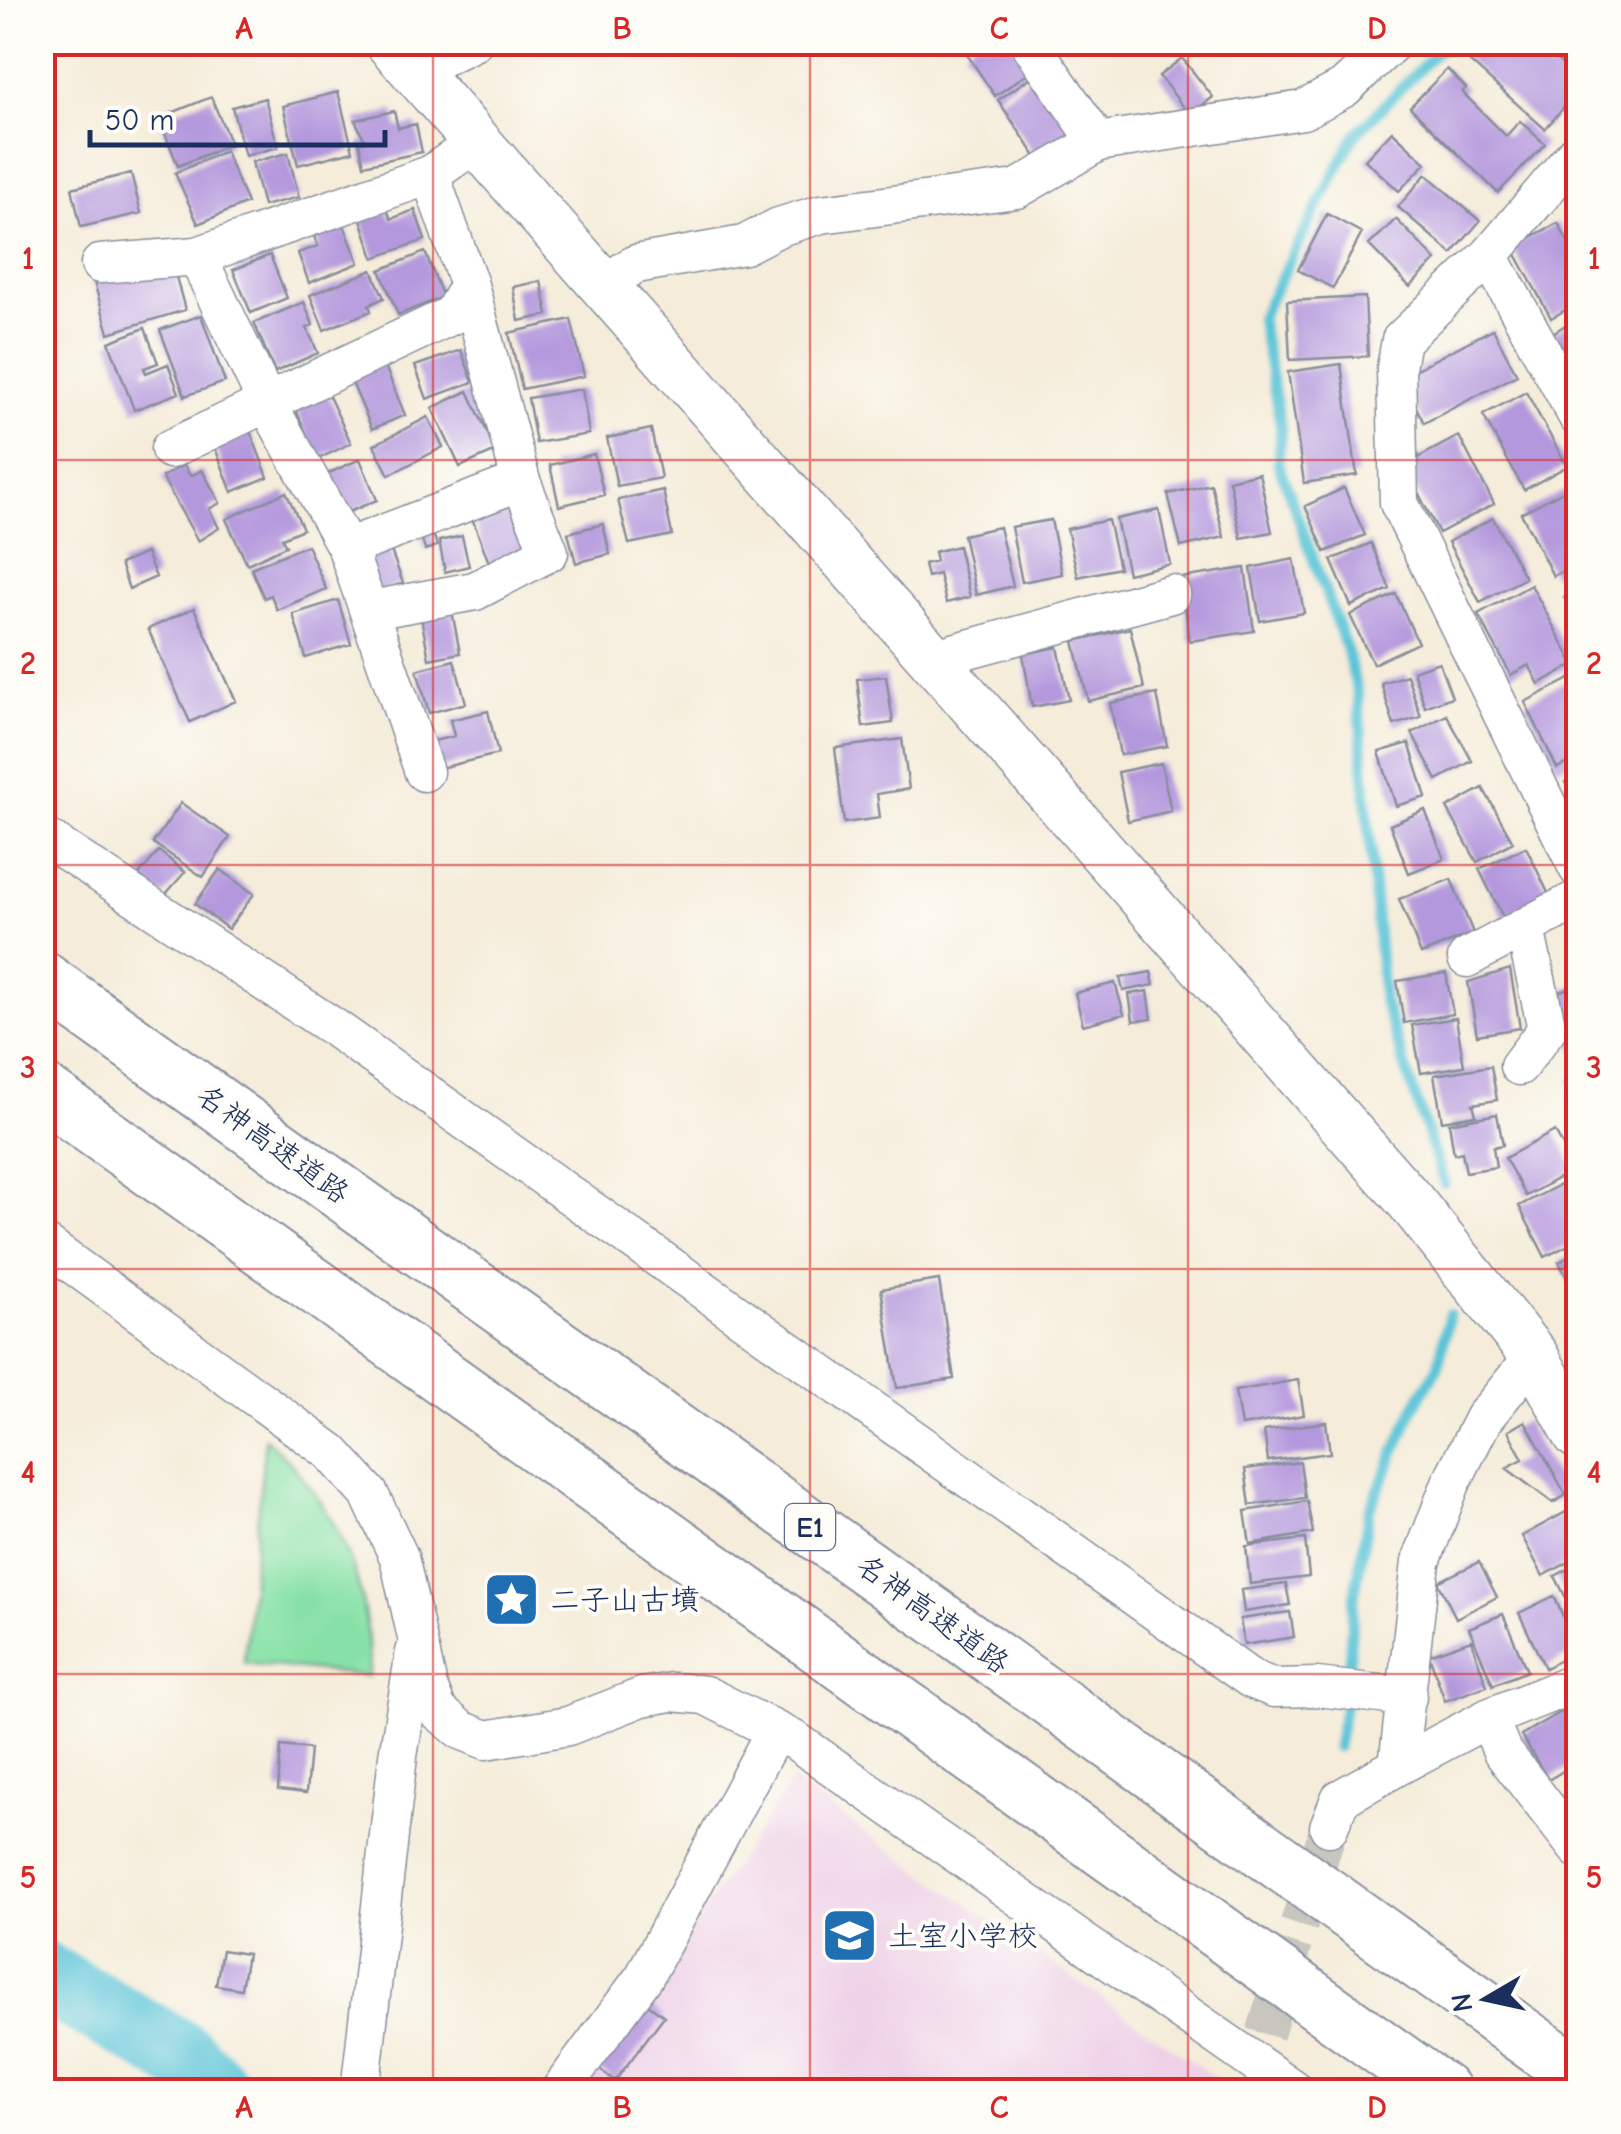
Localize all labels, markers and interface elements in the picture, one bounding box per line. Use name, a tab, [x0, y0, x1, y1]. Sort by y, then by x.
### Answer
text: A	[235, 10, 253, 47]
text: B	[612, 10, 632, 47]
text: C	[989, 10, 1009, 47]
text: D	[1367, 10, 1387, 47]
scale bar	[90, 85, 385, 147]
text: 50 m	[105, 103, 174, 138]
text: 1	[22, 240, 34, 277]
text: 1	[1588, 240, 1600, 277]
text: 2	[20, 645, 36, 682]
text: 2	[1586, 645, 1602, 682]
text: 3	[20, 1049, 36, 1086]
text: 3	[1586, 1049, 1602, 1086]
street label: 名神高速道路	[190, 1077, 356, 1211]
text: 4	[20, 1454, 36, 1491]
text: 4	[1586, 1454, 1602, 1491]
road number: E1	[785, 1504, 835, 1550]
street label: 名神高速道路	[850, 1547, 1016, 1681]
place icon: 二子山古墳	[481, 1570, 541, 1630]
place label: 二子山古墳	[550, 1583, 700, 1618]
text: 5	[20, 1859, 37, 1896]
text: 5	[1586, 1859, 1603, 1896]
school or university icon: 土室小学校	[819, 1906, 879, 1966]
place label: 土室小学校	[888, 1919, 1038, 1954]
north arrow	[1436, 1949, 1536, 2049]
text: N	[1445, 1991, 1480, 2014]
text: A	[235, 2089, 253, 2126]
text: B	[612, 2089, 632, 2126]
text: C	[989, 2089, 1009, 2126]
text: D	[1367, 2089, 1387, 2126]

